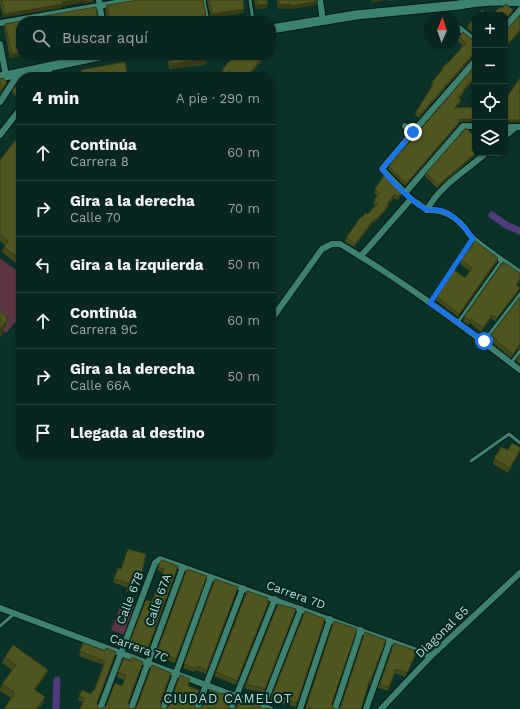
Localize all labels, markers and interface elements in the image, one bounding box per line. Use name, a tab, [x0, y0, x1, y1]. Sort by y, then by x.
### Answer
north arrow	[424, 12, 460, 48]
map controls	[472, 12, 508, 156]
button: +	[472, 12, 508, 48]
search box	[16, 16, 276, 60]
icon: search	[30, 27, 52, 49]
text: Buscar aquí	[62, 29, 148, 47]
button: −	[472, 48, 508, 84]
button: locate	[472, 84, 508, 120]
text: 4 min	[32, 88, 79, 108]
text: A pie · 290 m	[176, 91, 260, 106]
button: layers	[472, 120, 508, 156]
route end	[404, 123, 422, 141]
text: Continúa	[70, 136, 137, 154]
icon: ahead	[32, 142, 54, 164]
text: 60 m	[227, 145, 260, 160]
text: Carrera 8	[70, 154, 129, 169]
text: Gira a la derecha	[70, 192, 195, 210]
icon: right	[32, 198, 54, 220]
text: 70 m	[228, 201, 260, 216]
text: Calle 70	[70, 210, 121, 225]
icon: left	[32, 254, 54, 276]
text: Gira a la izquierda	[70, 256, 203, 274]
text: 50 m	[228, 257, 260, 272]
text: Continúa	[70, 304, 137, 322]
icon: ahead	[32, 310, 54, 332]
text: 60 m	[227, 313, 260, 328]
text: Carrera 9C	[70, 322, 138, 337]
route start	[475, 332, 493, 350]
text: Gira a la derecha	[70, 360, 195, 378]
icon: right	[32, 366, 54, 388]
text: 50 m	[228, 369, 260, 384]
text: Calle 66A	[70, 378, 131, 393]
icon: arrive	[32, 422, 54, 444]
text: Llegada al destino	[70, 424, 205, 442]
street label: Calle 67B	[114, 570, 146, 626]
street label: Calle 67A	[142, 572, 174, 628]
street label: Carrera 7D	[265, 578, 327, 612]
street label: Diagonal 65	[413, 603, 471, 661]
street label: Carrera 7C	[108, 631, 170, 665]
district label: CIUDAD CAMELOT	[163, 691, 293, 706]

